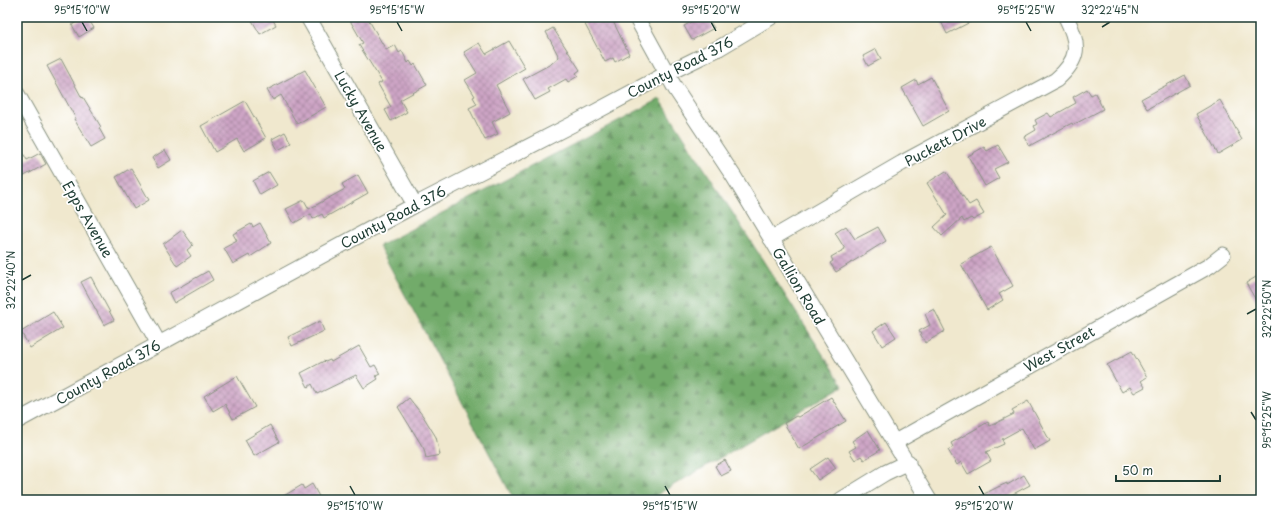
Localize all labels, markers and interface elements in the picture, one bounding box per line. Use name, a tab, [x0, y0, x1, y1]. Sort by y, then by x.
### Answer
text: 95°15'10"W	[54, 2, 111, 17]
text: 95°15'15"W	[369, 2, 425, 17]
text: 95°15'20"W	[682, 2, 741, 17]
text: 95°15'25"W	[997, 2, 1055, 17]
text: 32°22'45"N	[1081, 2, 1139, 17]
street label: County Road 376	[623, 31, 737, 103]
street label: Lucky Avenue	[329, 67, 393, 156]
street label: Puckett Drive	[900, 111, 990, 171]
street label: Epps Avenue	[58, 177, 119, 262]
street label: County Road 376	[336, 180, 450, 254]
street label: Gallion Road	[768, 243, 830, 329]
text: 32°22'40"N	[3, 250, 18, 309]
text: 32°22'50"N	[1259, 280, 1274, 338]
street label: West Street	[1020, 321, 1099, 377]
street label: County Road 376	[52, 334, 164, 410]
text: 95°15'25"W	[1259, 391, 1274, 449]
scale bar	[1116, 457, 1220, 483]
text: 50 m	[1122, 461, 1153, 479]
text: 95°15'10"W	[327, 498, 384, 513]
text: 95°15'15"W	[642, 498, 698, 513]
text: 95°15'20"W	[955, 498, 1014, 513]

